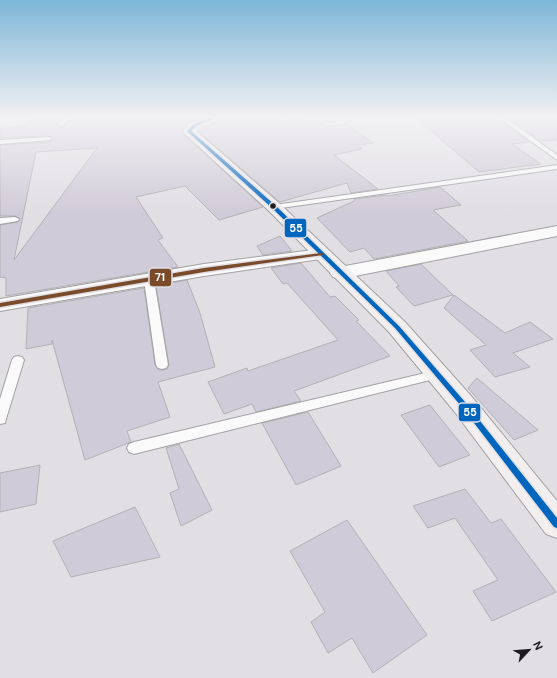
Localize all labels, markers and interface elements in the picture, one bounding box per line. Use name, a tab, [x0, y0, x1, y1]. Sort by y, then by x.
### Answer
unlabelled marker	[268, 201, 278, 211]
line badge: 55	[284, 218, 307, 238]
text: 55	[289, 221, 303, 235]
line badge: 71	[149, 268, 172, 287]
text: 71	[155, 270, 165, 284]
line badge: 55	[458, 403, 481, 422]
text: 55	[463, 405, 477, 419]
north arrow	[509, 630, 549, 670]
text: N	[530, 639, 546, 652]

